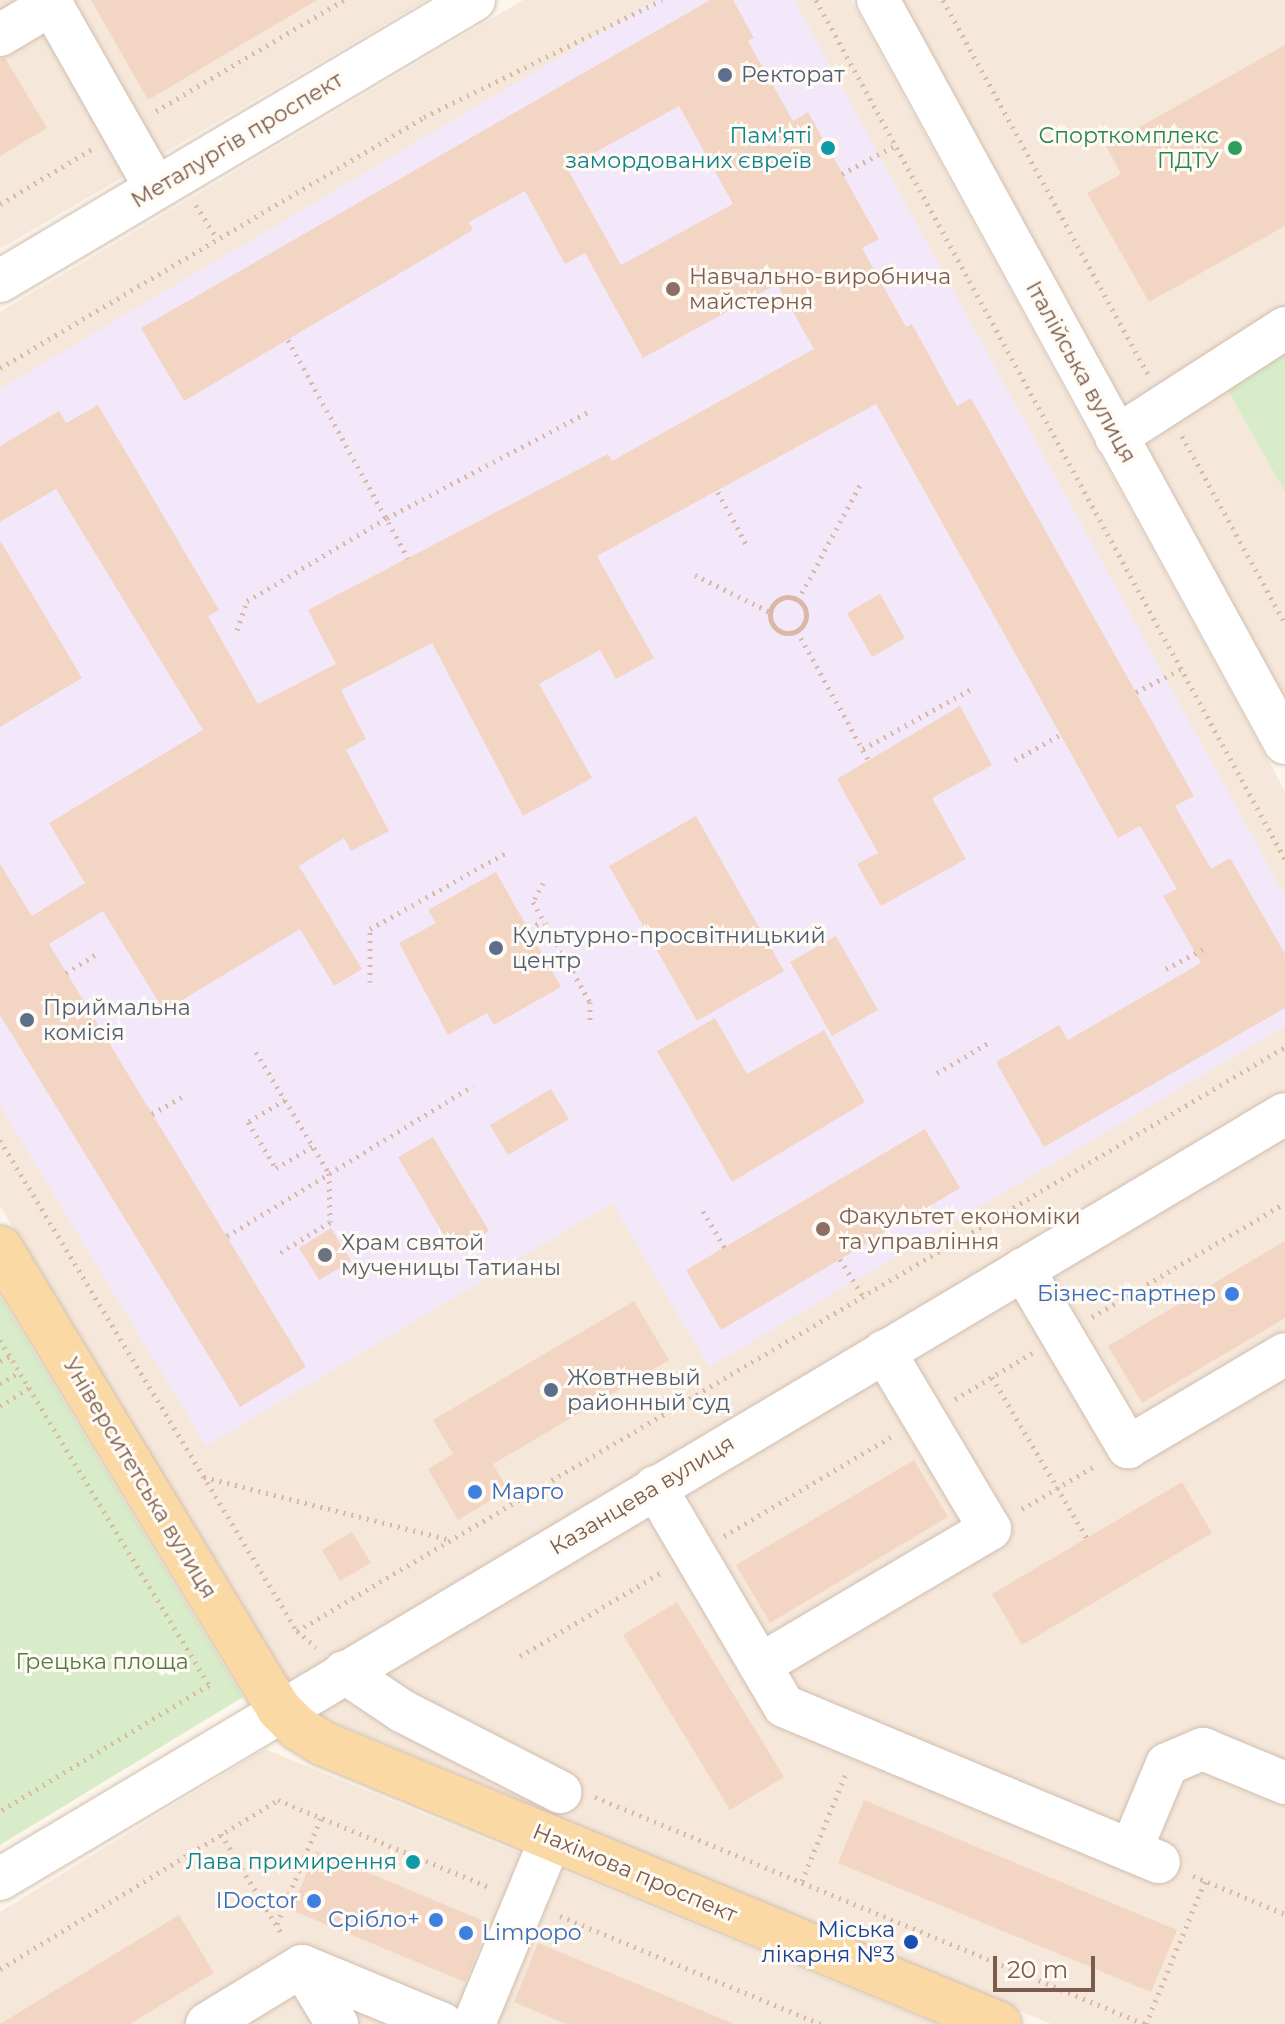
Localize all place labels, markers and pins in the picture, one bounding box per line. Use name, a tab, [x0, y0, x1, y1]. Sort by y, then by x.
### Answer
place label: Ректорат	[741, 62, 845, 88]
marker: Ректорат	[716, 66, 734, 84]
place label: Пам'яті замордованих євреїв	[565, 122, 812, 174]
place label: Спорткомплекс ПДТУ	[1038, 122, 1219, 174]
marker: Пам'яті замордованих євреїв	[819, 139, 837, 157]
marker: Спорткомплекс ПДТУ	[1226, 139, 1244, 157]
place label: Навчально-виробнича майстерня	[689, 263, 951, 314]
marker: Навчально-виробнича майстерня	[664, 280, 682, 298]
place label: Культурно-просвітницький центр	[512, 922, 826, 974]
marker: Культурно-просвітницький центр	[487, 939, 505, 957]
place label: Приймальна комісія	[43, 994, 191, 1046]
marker: Приймальна комісія	[18, 1011, 36, 1029]
place label: Факультет економіки та управління	[839, 1203, 1081, 1254]
marker: Факультет економіки та управління	[814, 1220, 832, 1238]
place label: Храм святой мученицы Татианы	[341, 1229, 561, 1280]
marker: Храм святой мученицы Татианы	[316, 1246, 334, 1264]
place label: Бізнес-партнер	[1037, 1281, 1216, 1307]
marker: Бізнес-партнер	[1223, 1285, 1241, 1303]
place label: Жовтневый районный суд	[567, 1364, 730, 1416]
marker: Жовтневый районный суд	[542, 1381, 560, 1399]
place label: Марго	[491, 1479, 564, 1505]
marker: Марго	[466, 1483, 484, 1501]
place label: Лава примирення	[186, 1849, 397, 1875]
marker: Лава примирення	[404, 1853, 422, 1871]
place label: IDoctor	[216, 1888, 298, 1914]
marker: IDoctor	[305, 1892, 323, 1910]
place label: Срібло+	[328, 1907, 420, 1933]
marker: Срібло+	[427, 1911, 445, 1929]
place label: Міська лікарня №3	[762, 1916, 895, 1968]
place label: Limpopo	[482, 1920, 582, 1946]
marker: Limpopo	[457, 1924, 475, 1942]
marker: Міська лікарня №3	[902, 1933, 920, 1951]

